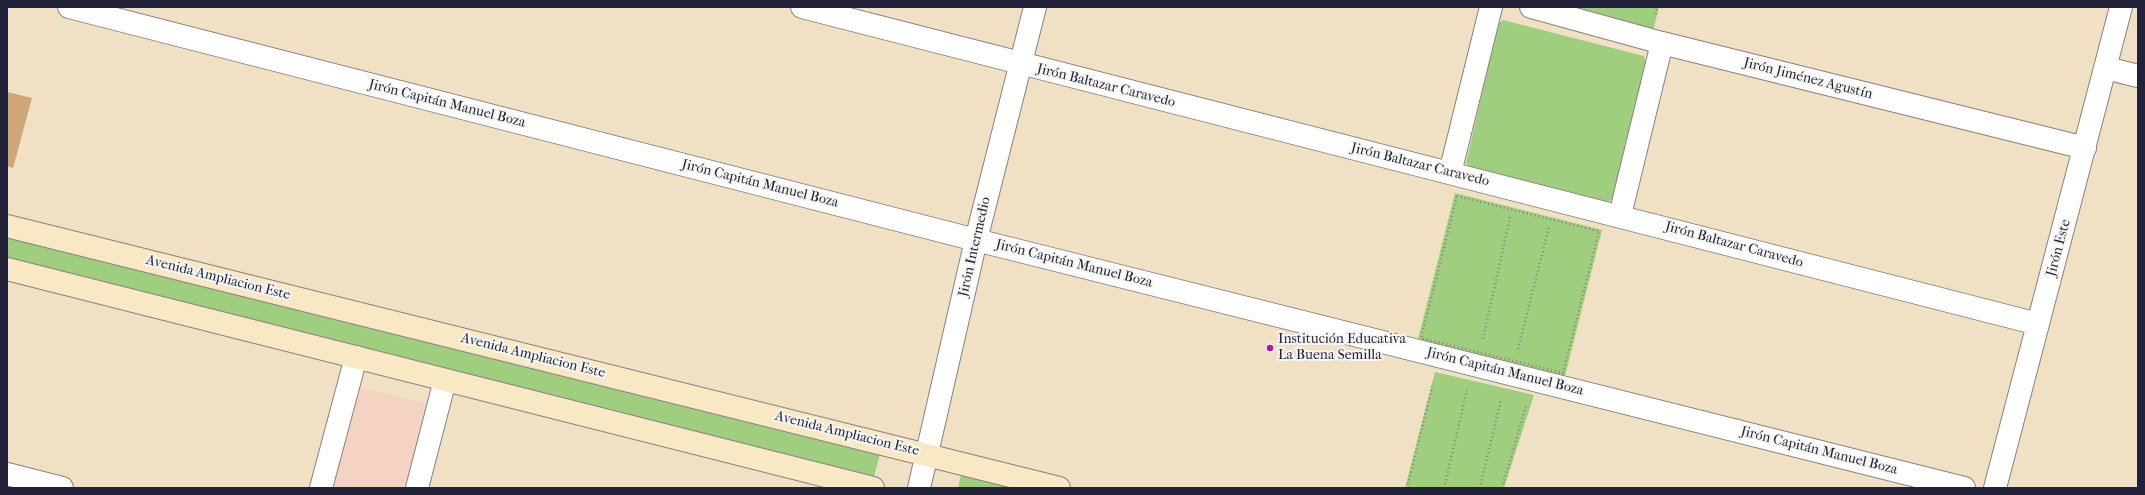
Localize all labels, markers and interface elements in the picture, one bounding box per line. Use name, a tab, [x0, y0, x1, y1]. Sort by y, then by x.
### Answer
street label: Jirón Jiménez Agustín	[1742, 55, 1874, 103]
street label: Jirón Baltazar Caravedo	[1035, 61, 1177, 111]
street label: Jirón Capitán Manuel Boza	[367, 76, 527, 132]
street label: Jirón Baltazar Caravedo	[1349, 140, 1491, 190]
street label: Jirón Capitán Manuel Boza	[680, 156, 840, 212]
street label: Jirón Intermedio	[955, 195, 995, 299]
street label: Jirón Este	[2043, 217, 2075, 279]
street label: Jirón Baltazar Caravedo	[1663, 218, 1805, 272]
street label: Jirón Capitán Manuel Boza	[994, 236, 1154, 292]
street label: Avenida Ampliacion Este	[144, 252, 292, 304]
street label: Avenida Ampliacion Este	[459, 330, 607, 382]
place label: Institución Educativa La Buena Semilla	[1278, 332, 1406, 364]
marker: Institución Educativa La Buena Semilla	[1265, 343, 1275, 353]
street label: Jirón Capitán Manuel Boza	[1425, 344, 1585, 400]
street label: Avenida Ampliacion Este	[773, 408, 921, 460]
street label: Jirón Capitán Manuel Boza	[1739, 423, 1899, 479]

